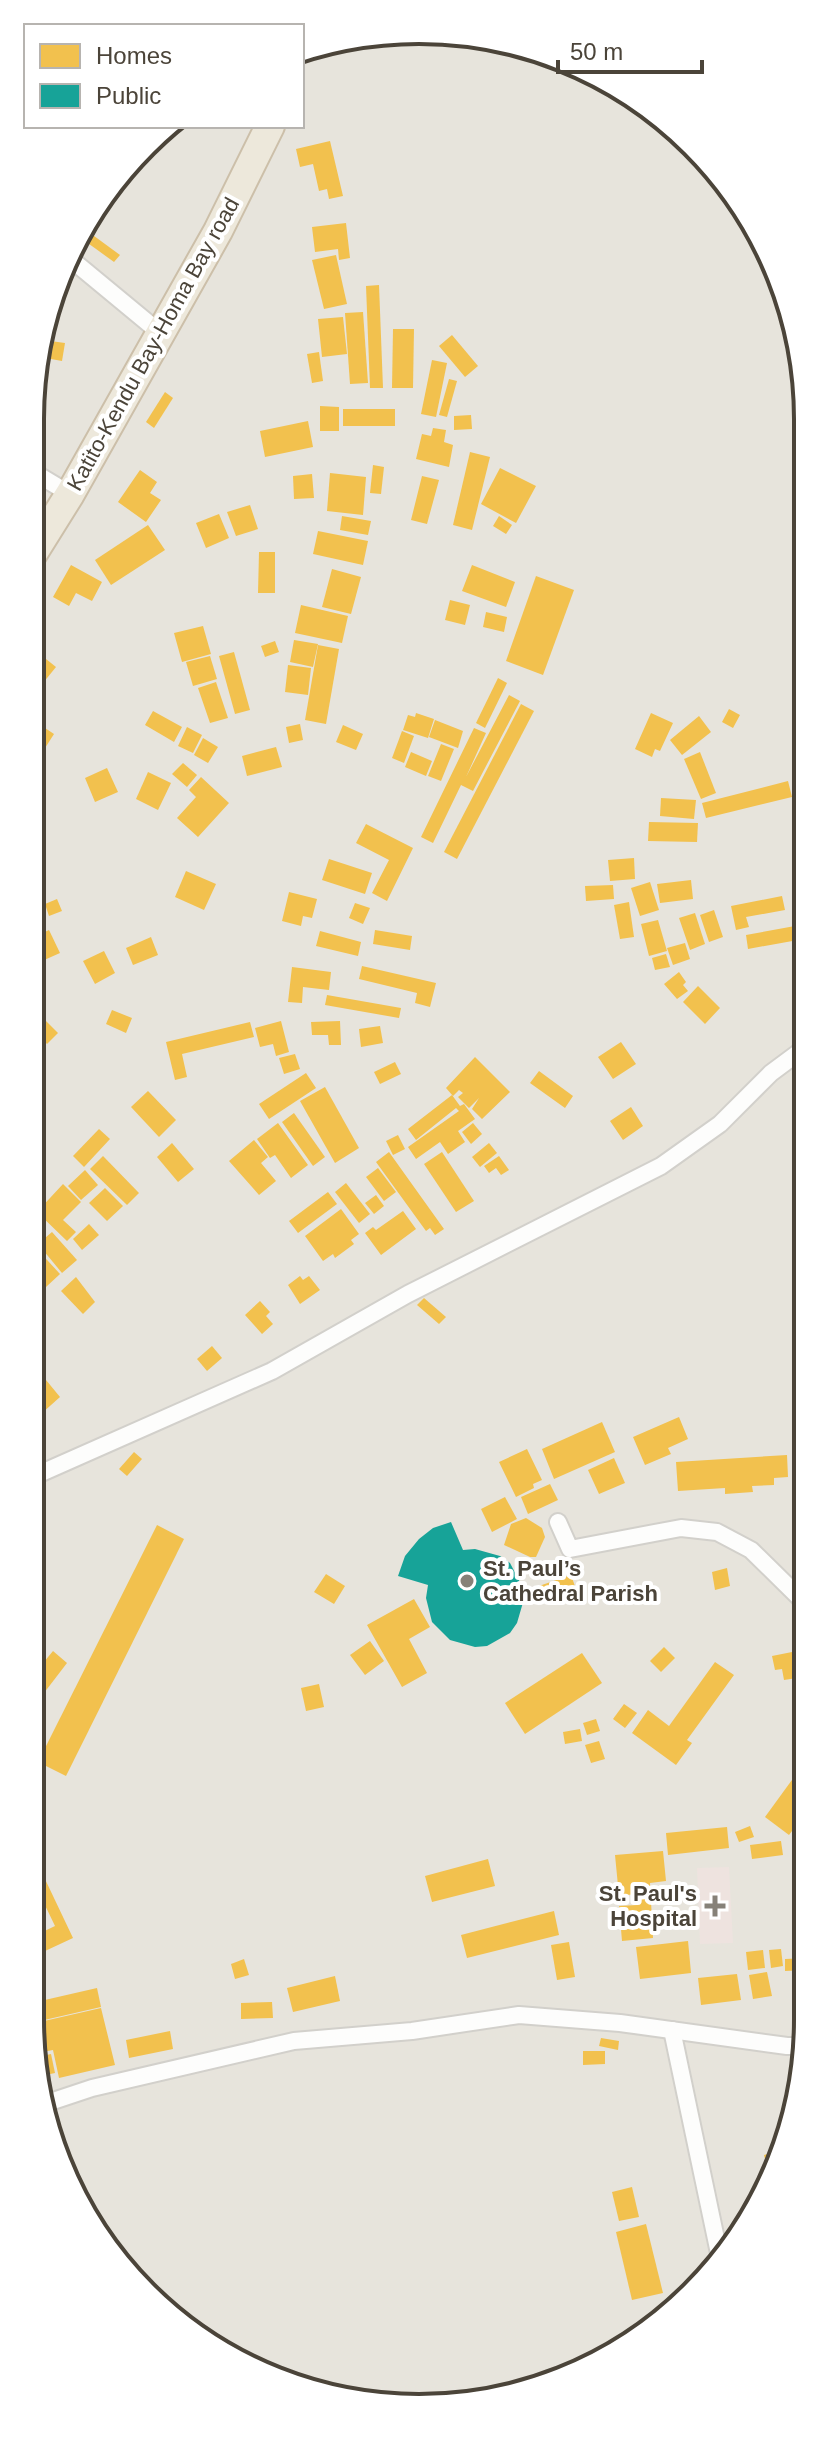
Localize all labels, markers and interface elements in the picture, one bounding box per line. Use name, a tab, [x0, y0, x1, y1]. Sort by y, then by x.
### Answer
legend	[24, 24, 304, 128]
scale bar	[558, 24, 702, 74]
text: 50 m	[570, 38, 623, 65]
text: Homes	[96, 42, 172, 69]
text: Public	[96, 82, 161, 109]
street label: Katito-Kendu Bay-Homa Bay road	[62, 193, 244, 495]
place label: St. Paul’s Cathedral Parish	[483, 1556, 658, 1606]
marker: St. Paul’s Cathedral Parish	[458, 1572, 476, 1590]
place label: St. Paul's Hospital	[599, 1881, 697, 1931]
marker: St. Paul's Hospital	[704, 1895, 726, 1917]

